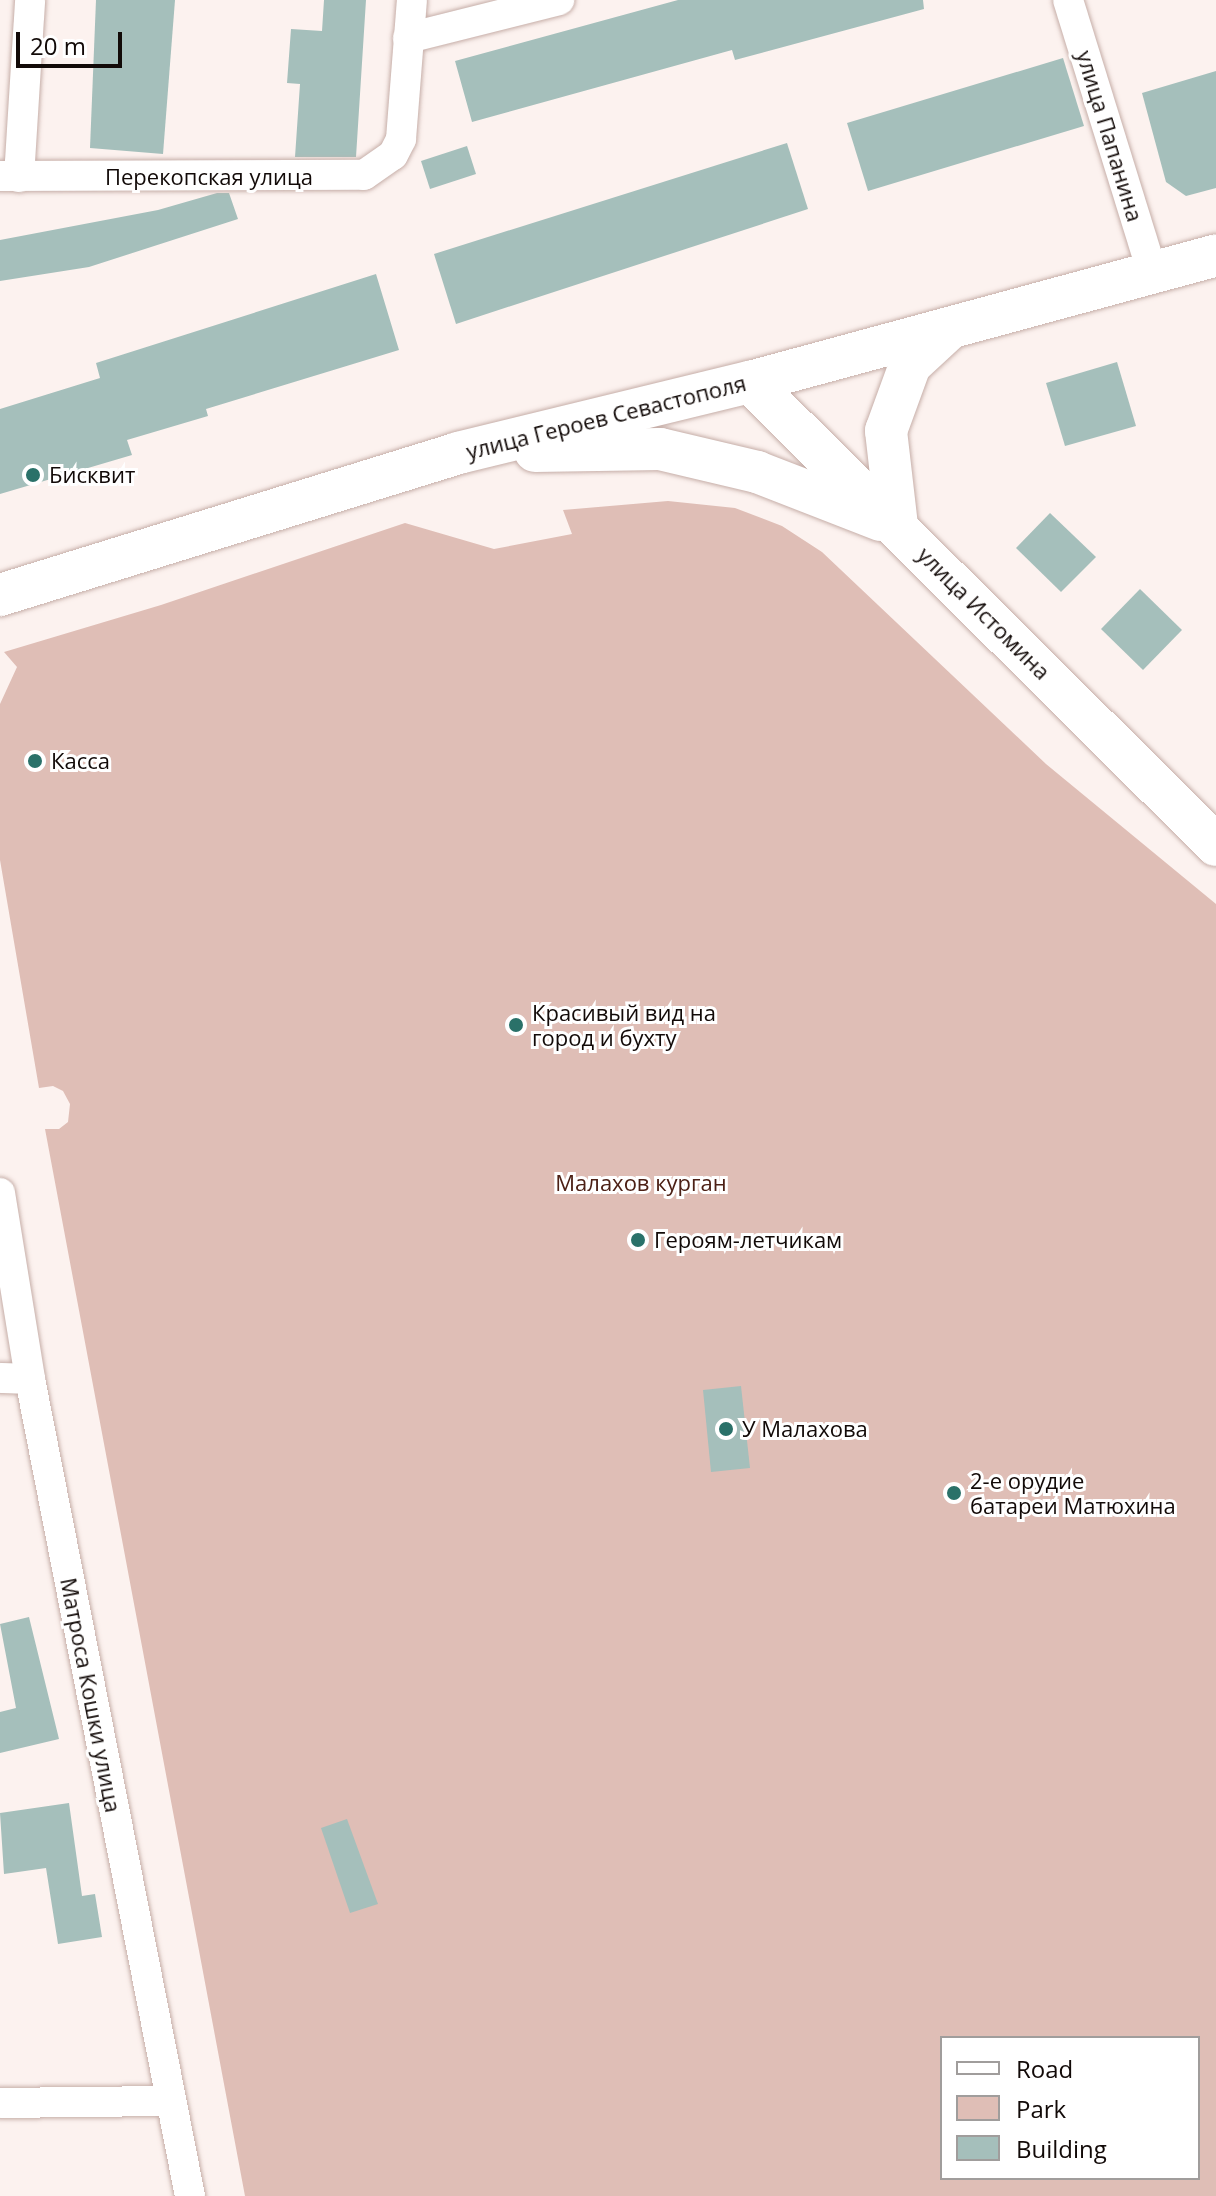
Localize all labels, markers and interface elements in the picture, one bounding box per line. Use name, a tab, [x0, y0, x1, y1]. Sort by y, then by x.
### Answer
scale bar	[20, 16, 126, 66]
text: 20 m	[30, 29, 86, 62]
street label: улица Папанина	[1071, 47, 1149, 225]
street label: Перекопская улица	[105, 164, 313, 190]
street label: улица Героев Севастополя	[463, 369, 749, 465]
place label: Бисквит	[49, 462, 135, 488]
marker: Бисквит	[24, 466, 42, 484]
street label: улица Истомина	[912, 541, 1056, 685]
place label: Касса	[51, 748, 110, 774]
marker: Касса	[26, 752, 44, 770]
place label: Красивый вид на город и бухту	[532, 999, 716, 1050]
marker: Красивый вид на город и бухту	[507, 1016, 525, 1034]
park label: Малахов курган	[555, 1170, 727, 1196]
place label: Героям-летчикам	[654, 1227, 842, 1253]
marker: Героям-летчикам	[629, 1231, 647, 1249]
place label: У Малахова	[742, 1416, 868, 1442]
marker: У Малахова	[717, 1420, 735, 1438]
place label: 2-е орудие батареи Матюхина	[970, 1467, 1176, 1518]
marker: 2-е орудие батареи Матюхина	[945, 1484, 963, 1502]
street label: Матроса Кошки улица	[55, 1575, 127, 1815]
legend	[940, 2036, 1200, 2180]
text: Road	[1016, 2052, 1073, 2085]
text: Park	[1016, 2092, 1066, 2125]
text: Building	[1016, 2132, 1107, 2165]

